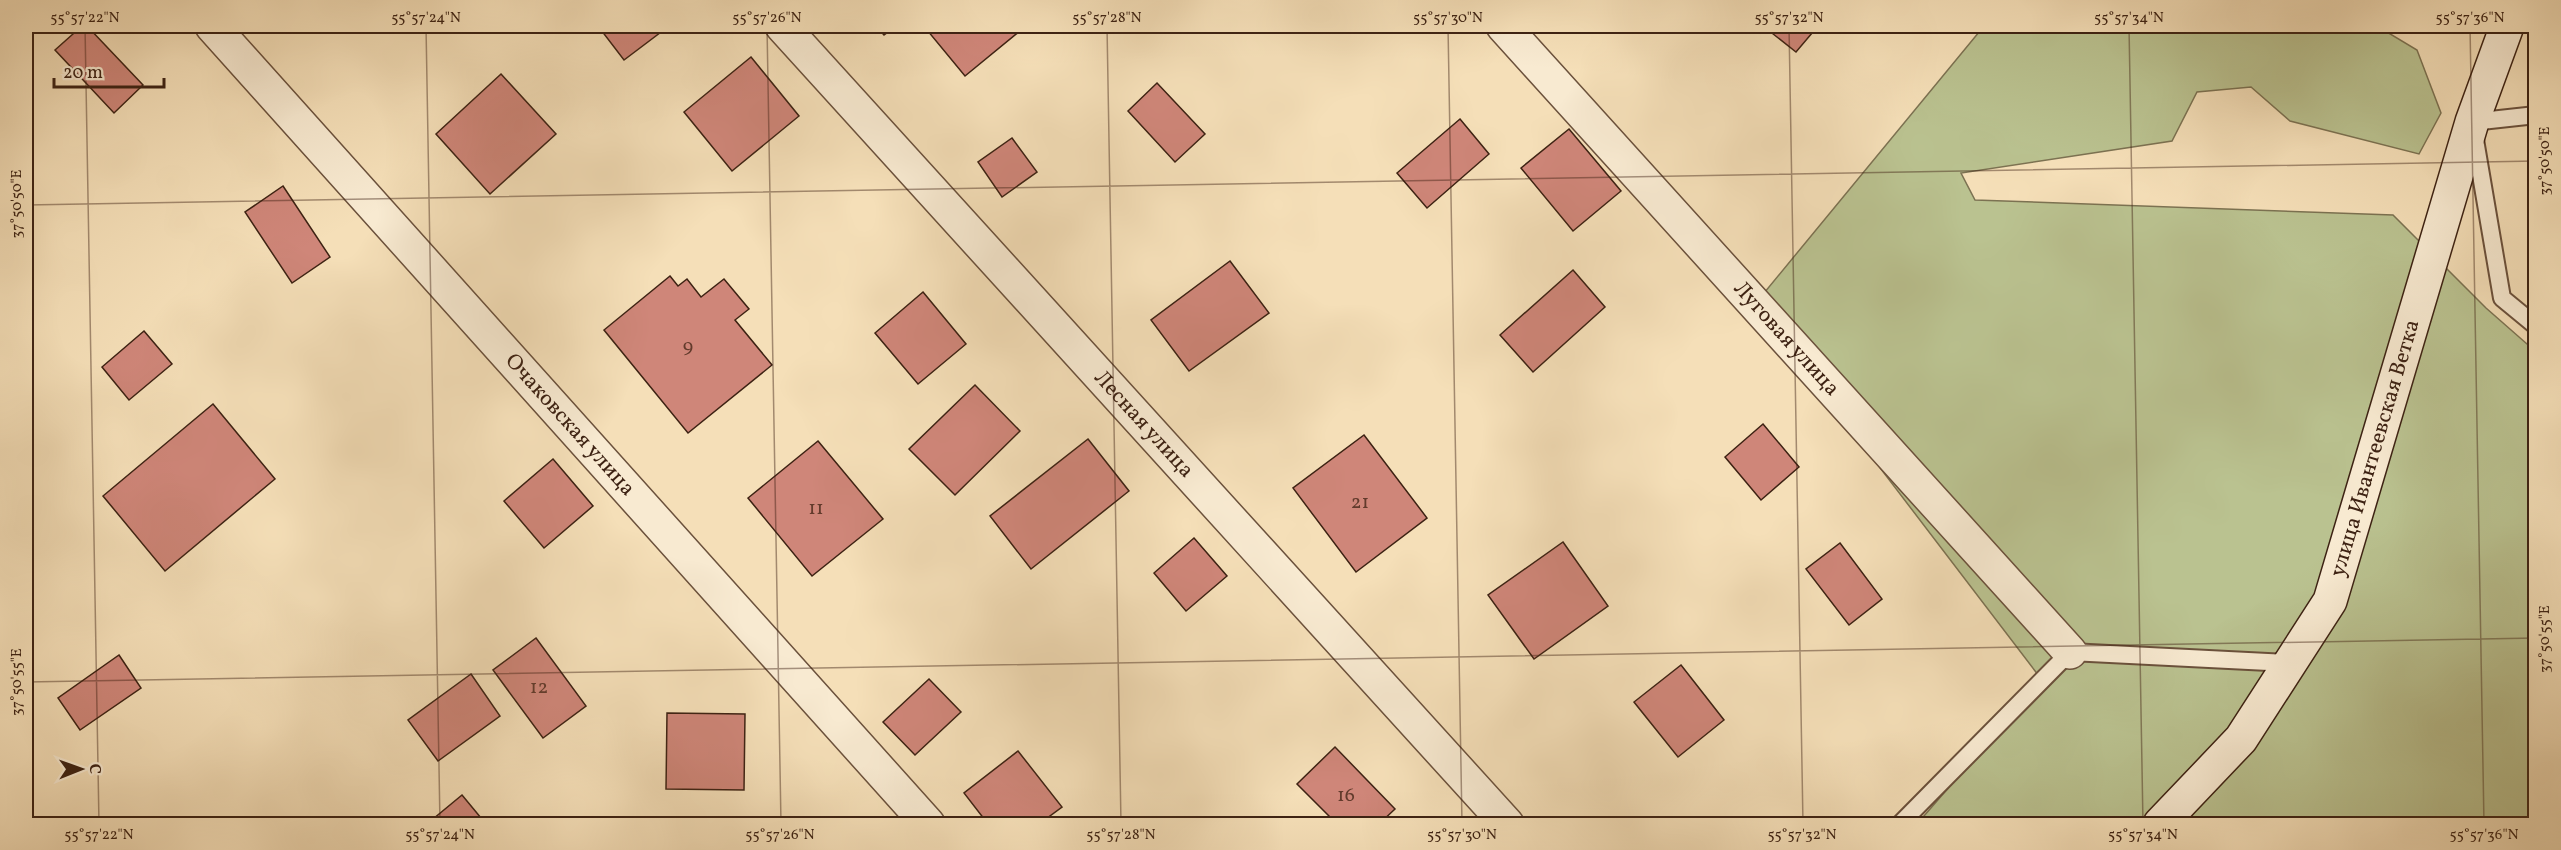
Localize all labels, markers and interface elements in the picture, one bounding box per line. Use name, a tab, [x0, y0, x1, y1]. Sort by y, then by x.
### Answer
text: 55°57'22"N	[50, 8, 120, 29]
text: 55°57'24"N	[391, 8, 461, 29]
text: 55°57'26"N	[732, 8, 802, 29]
text: 55°57'28"N	[1072, 8, 1142, 29]
text: 55°57'30"N	[1413, 8, 1483, 29]
text: 55°57'32"N	[1754, 8, 1824, 29]
text: 55°57'34"N	[2094, 8, 2164, 29]
text: 55°57'36"N	[2435, 8, 2505, 29]
scale bar	[54, 51, 164, 89]
text: 20 m	[63, 61, 103, 86]
text: 37°50'50"E	[2535, 127, 2556, 195]
text: 37°50'50"E	[7, 170, 28, 238]
street label: Луговая улица	[1726, 274, 1847, 403]
street label: улица Ивантеевская Ветка	[2323, 316, 2428, 581]
house number: 9	[683, 333, 693, 361]
street label: Очаковская улица	[498, 347, 642, 503]
street label: Лесная улица	[1087, 363, 1201, 485]
house number: 21	[1351, 489, 1369, 517]
house number: 11	[808, 495, 824, 523]
text: 37°50'55"E	[2535, 605, 2556, 673]
text: 37°50'55"E	[7, 648, 28, 716]
house number: 12	[530, 674, 548, 702]
north arrow	[51, 739, 111, 799]
text: С	[83, 763, 105, 774]
house number: 16	[1337, 782, 1355, 810]
text: 55°57'22"N	[64, 825, 134, 846]
text: 55°57'24"N	[405, 825, 475, 846]
text: 55°57'26"N	[745, 825, 815, 846]
text: 55°57'28"N	[1086, 825, 1156, 846]
text: 55°57'30"N	[1427, 825, 1497, 846]
text: 55°57'32"N	[1767, 825, 1837, 846]
text: 55°57'34"N	[2108, 825, 2178, 846]
text: 55°57'36"N	[2449, 825, 2519, 846]

